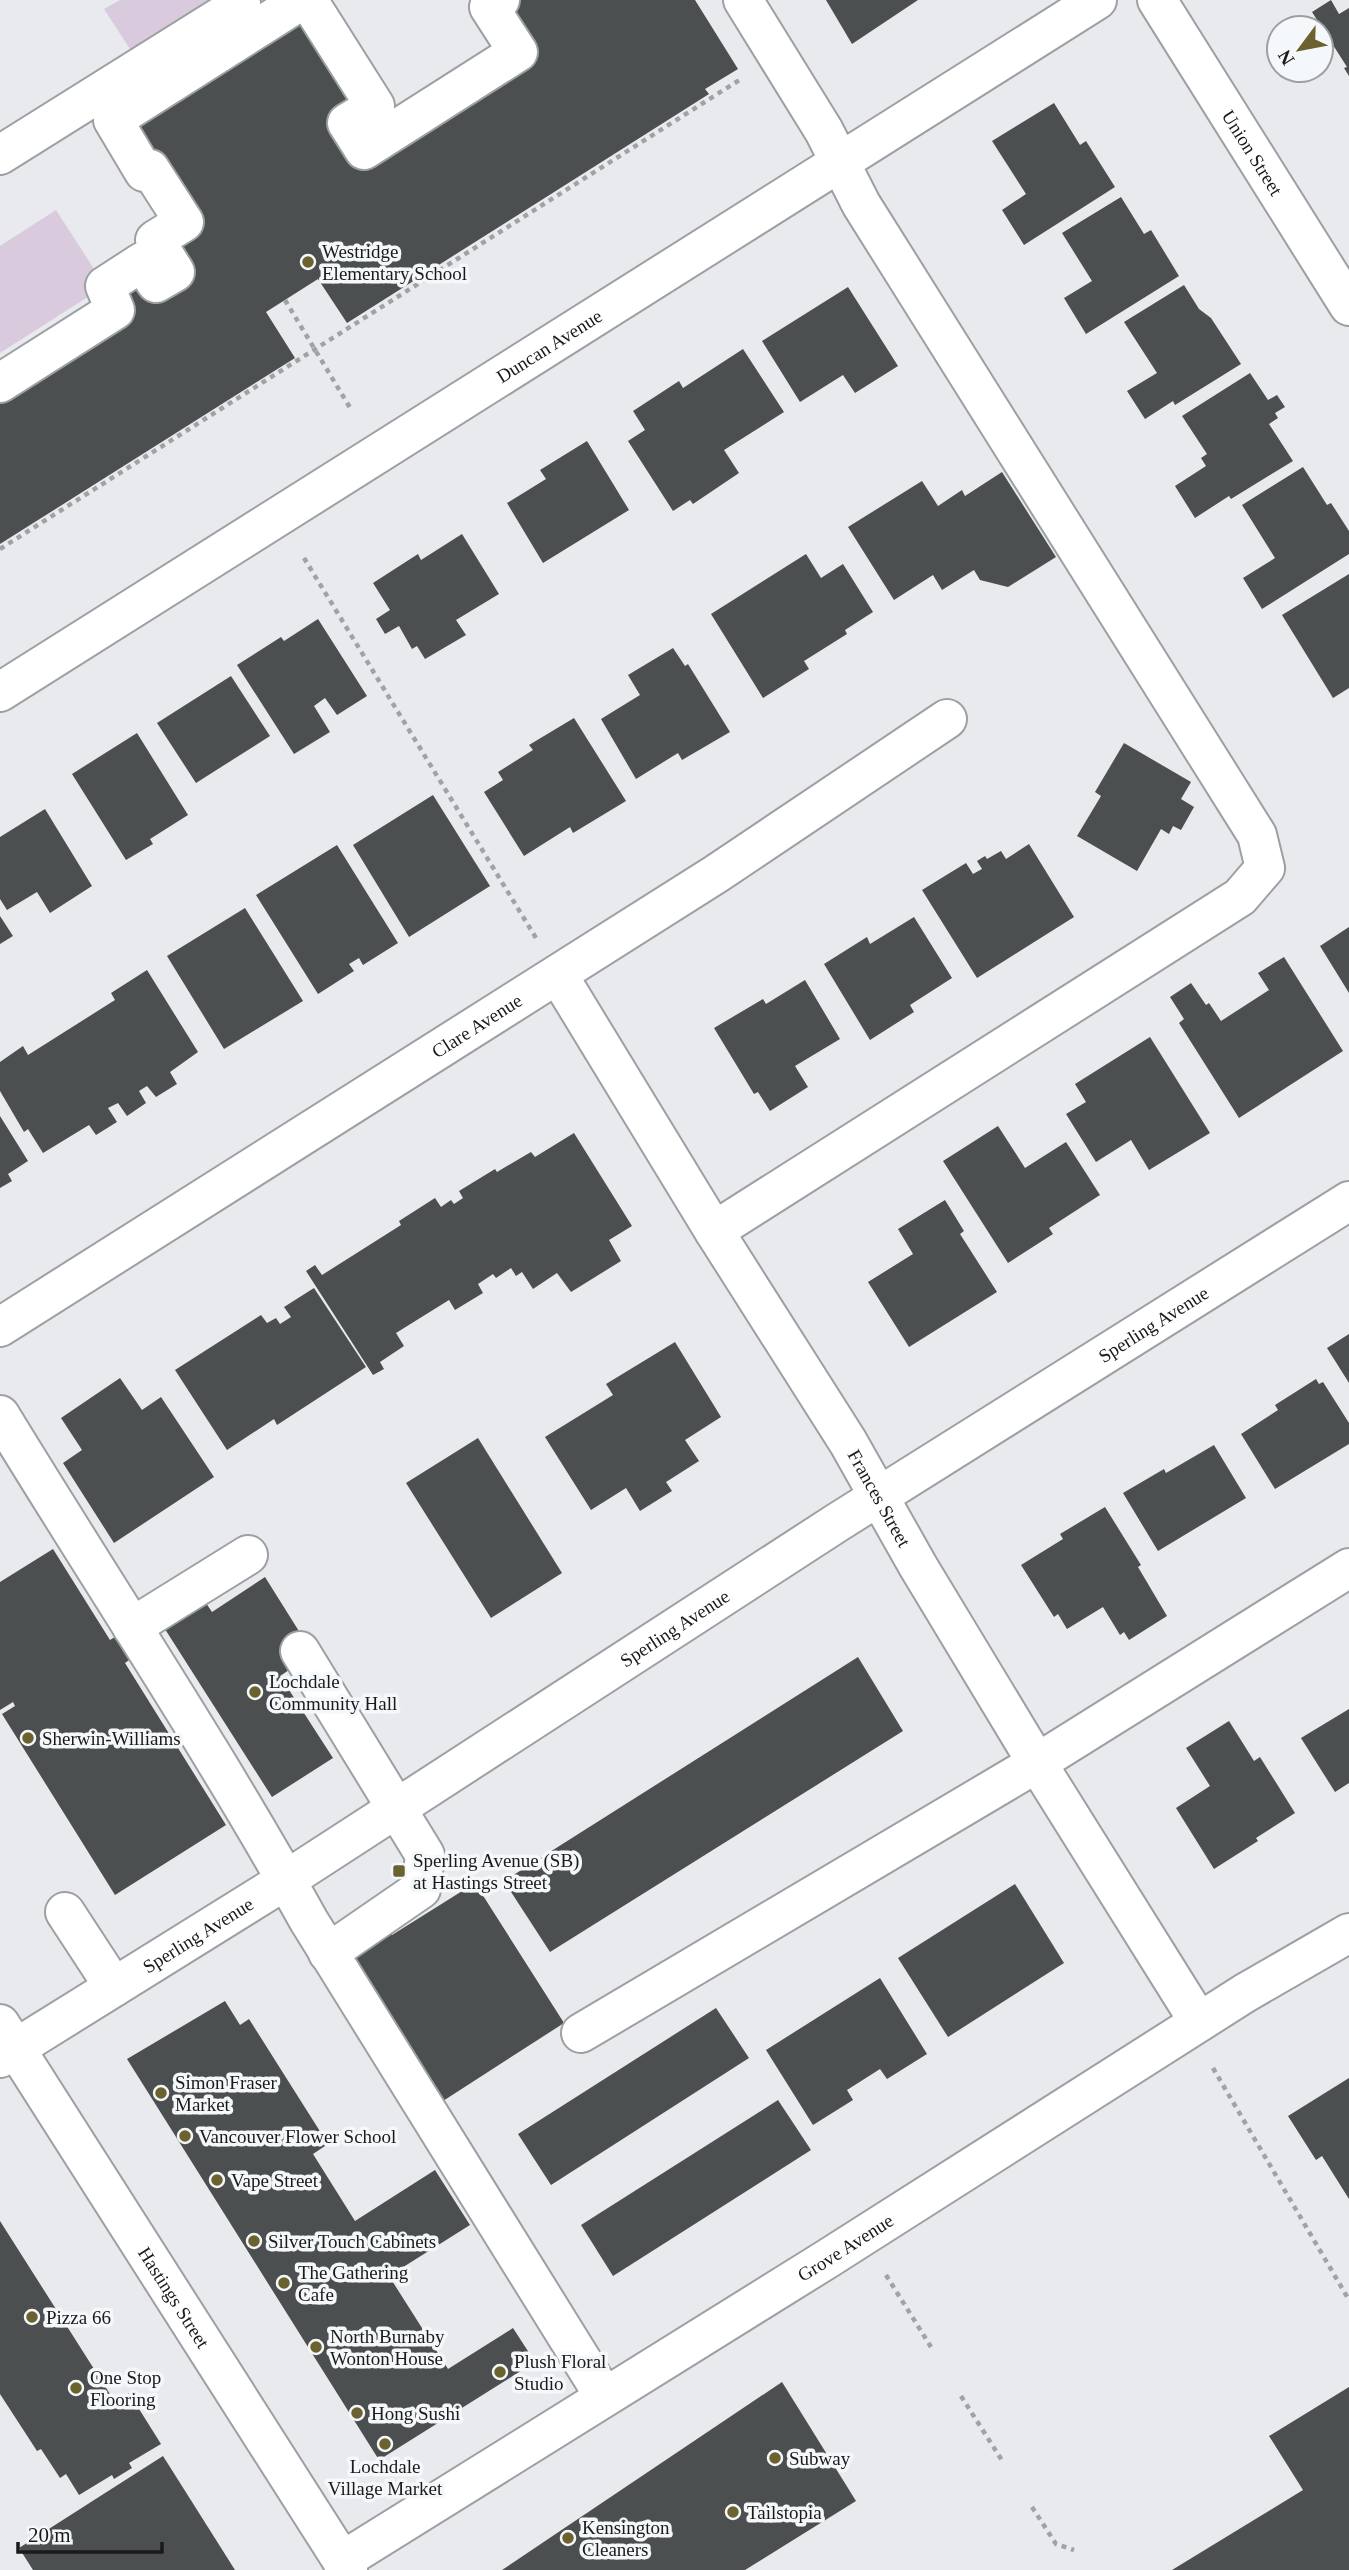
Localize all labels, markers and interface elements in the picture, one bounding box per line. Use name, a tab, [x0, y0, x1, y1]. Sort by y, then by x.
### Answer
north arrow	[1265, 14, 1335, 84]
text: N	[1273, 46, 1299, 69]
street label: Union Street	[1218, 106, 1288, 200]
place label: Westridge Elementary School	[322, 241, 467, 284]
marker: Westridge Elementary School	[300, 254, 316, 270]
street label: Duncan Avenue	[492, 305, 605, 387]
street label: Clare Avenue	[428, 989, 526, 1062]
street label: Sperling Avenue	[1094, 1282, 1212, 1366]
street label: Frances Street	[844, 1446, 916, 1551]
street label: Sperling Avenue	[616, 1585, 733, 1671]
place label: Lochdale Community Hall	[269, 1671, 397, 1714]
marker: Lochdale Community Hall	[247, 1684, 263, 1700]
place label: Sherwin-Williams	[42, 1728, 181, 1749]
marker: Sherwin-Williams	[20, 1730, 36, 1746]
place label: Sperling Avenue (SB) at Hastings Street	[413, 1850, 579, 1893]
marker: Sperling Avenue (SB) at Hastings Street	[391, 1863, 407, 1879]
street label: Sperling Avenue	[139, 1893, 257, 1977]
place label: Simon Fraser Market	[175, 2072, 278, 2115]
marker: Simon Fraser Market	[153, 2085, 169, 2101]
place label: Vancouver Flower School	[199, 2126, 396, 2147]
marker: Vancouver Flower School	[177, 2128, 193, 2144]
place label: Vape Street	[231, 2170, 319, 2191]
marker: Vape Street	[209, 2172, 225, 2188]
street label: Grove Avenue	[794, 2209, 897, 2285]
place label: Silver Touch Cabinets	[268, 2231, 436, 2252]
marker: Silver Touch Cabinets	[246, 2233, 262, 2249]
street label: Hastings Street	[134, 2243, 214, 2352]
place label: The Gathering Cafe	[298, 2262, 409, 2305]
marker: The Gathering Cafe	[276, 2275, 292, 2291]
place label: Pizza 66	[46, 2307, 111, 2328]
marker: Pizza 66	[24, 2309, 40, 2325]
place label: North Burnaby Wonton House	[330, 2326, 445, 2369]
marker: North Burnaby Wonton House	[308, 2339, 324, 2355]
place label: Plush Floral Studio	[514, 2351, 606, 2394]
marker: Plush Floral Studio	[492, 2364, 508, 2380]
place label: One Stop Flooring	[90, 2367, 161, 2410]
marker: One Stop Flooring	[68, 2380, 84, 2396]
place label: Hong Sushi	[371, 2403, 460, 2424]
marker: Hong Sushi	[349, 2405, 365, 2421]
marker: Lochdale Village Market	[377, 2436, 393, 2452]
place label: Subway	[789, 2448, 851, 2469]
marker: Subway	[767, 2450, 783, 2466]
place label: Lochdale Village Market	[328, 2456, 443, 2499]
place label: Tailstopia	[747, 2502, 822, 2523]
marker: Tailstopia	[725, 2504, 741, 2520]
scale bar	[18, 2510, 161, 2554]
place label: Kensington Cleaners	[582, 2517, 670, 2560]
text: 20 m	[28, 2523, 71, 2547]
marker: Kensington Cleaners	[560, 2530, 576, 2546]

